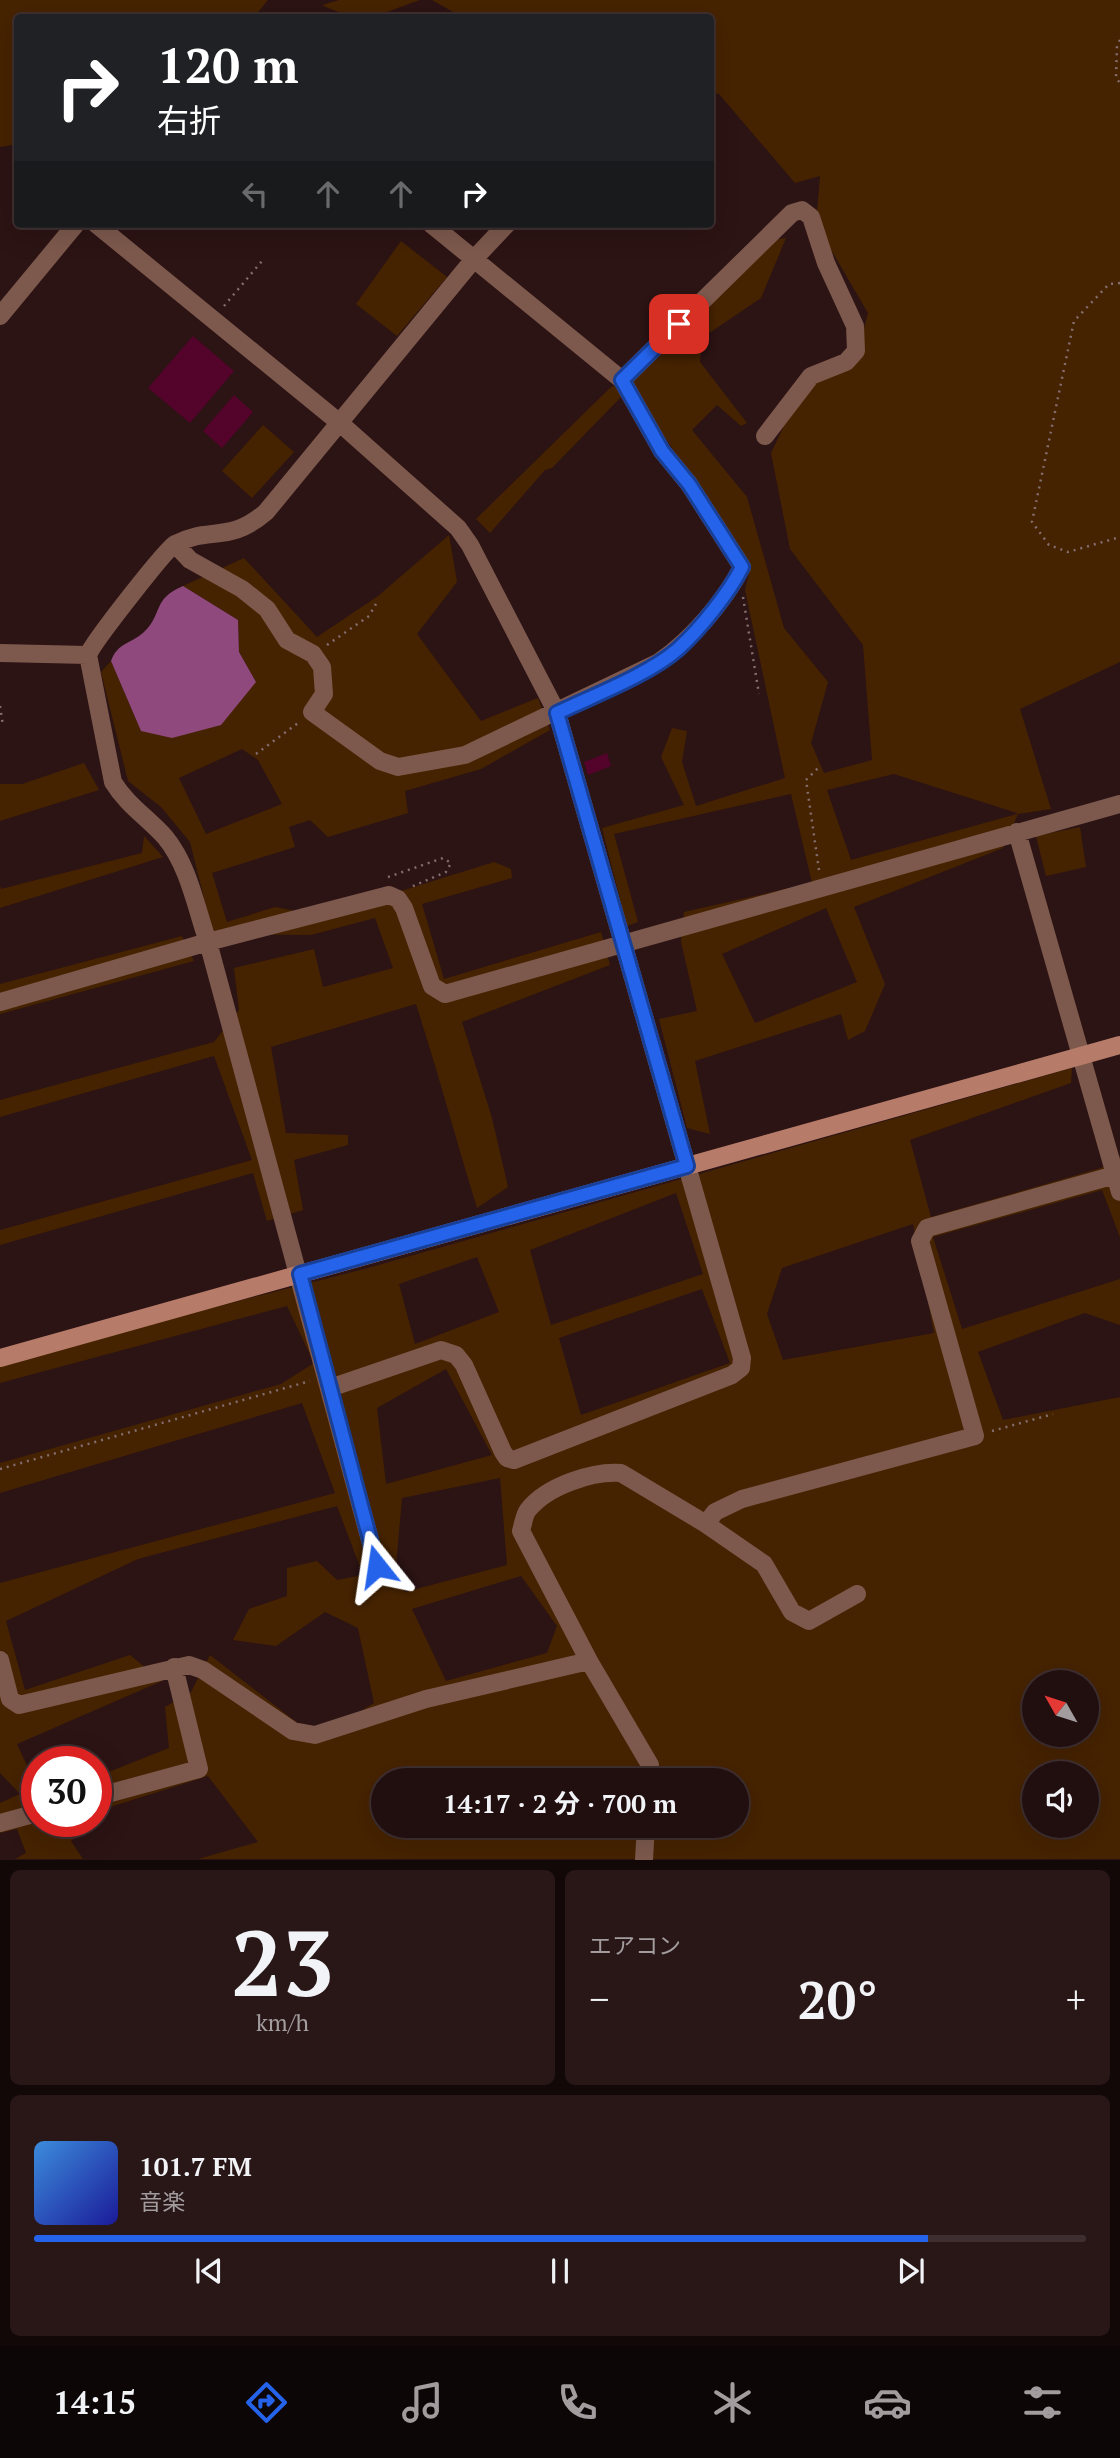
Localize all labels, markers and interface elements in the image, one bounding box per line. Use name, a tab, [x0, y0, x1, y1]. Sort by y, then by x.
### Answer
text: 120 m	[157, 32, 299, 97]
icon: right	[42, 42, 133, 133]
text: 右折	[157, 99, 221, 141]
icon: left	[236, 175, 274, 213]
icon: ahead	[309, 175, 347, 213]
icon: ahead	[382, 175, 420, 213]
icon: right	[455, 175, 493, 213]
pin	[649, 294, 709, 354]
icon: arrive	[660, 305, 698, 343]
position arrow	[340, 1529, 414, 1603]
north arrow	[1022, 1670, 1099, 1746]
map controls	[1022, 1670, 1099, 1838]
speed limit sign: 30	[21, 1746, 112, 1837]
button: sound	[1022, 1761, 1099, 1838]
text: 14:17 · 2 分 · 700 m	[443, 1786, 677, 1820]
text: 23	[231, 1901, 334, 2022]
text: エアコン	[589, 1930, 681, 1961]
text: 20°	[797, 1965, 878, 2034]
text: −	[589, 1974, 609, 2024]
text: +	[1066, 1974, 1086, 2024]
text: km/h	[256, 2007, 309, 2038]
text: 101.7 FM	[139, 2149, 252, 2183]
text: 音楽	[139, 2186, 185, 2217]
icon: previous	[190, 2252, 228, 2290]
icon: pause	[541, 2252, 579, 2290]
icon: next	[892, 2252, 930, 2290]
icon: directions	[242, 2378, 291, 2427]
icon: music	[398, 2378, 447, 2427]
icon: phone	[553, 2378, 602, 2427]
icon: climate	[708, 2378, 757, 2427]
icon: car	[863, 2378, 912, 2427]
icon: filters	[1018, 2378, 1067, 2427]
text: 14:15	[53, 2381, 136, 2423]

